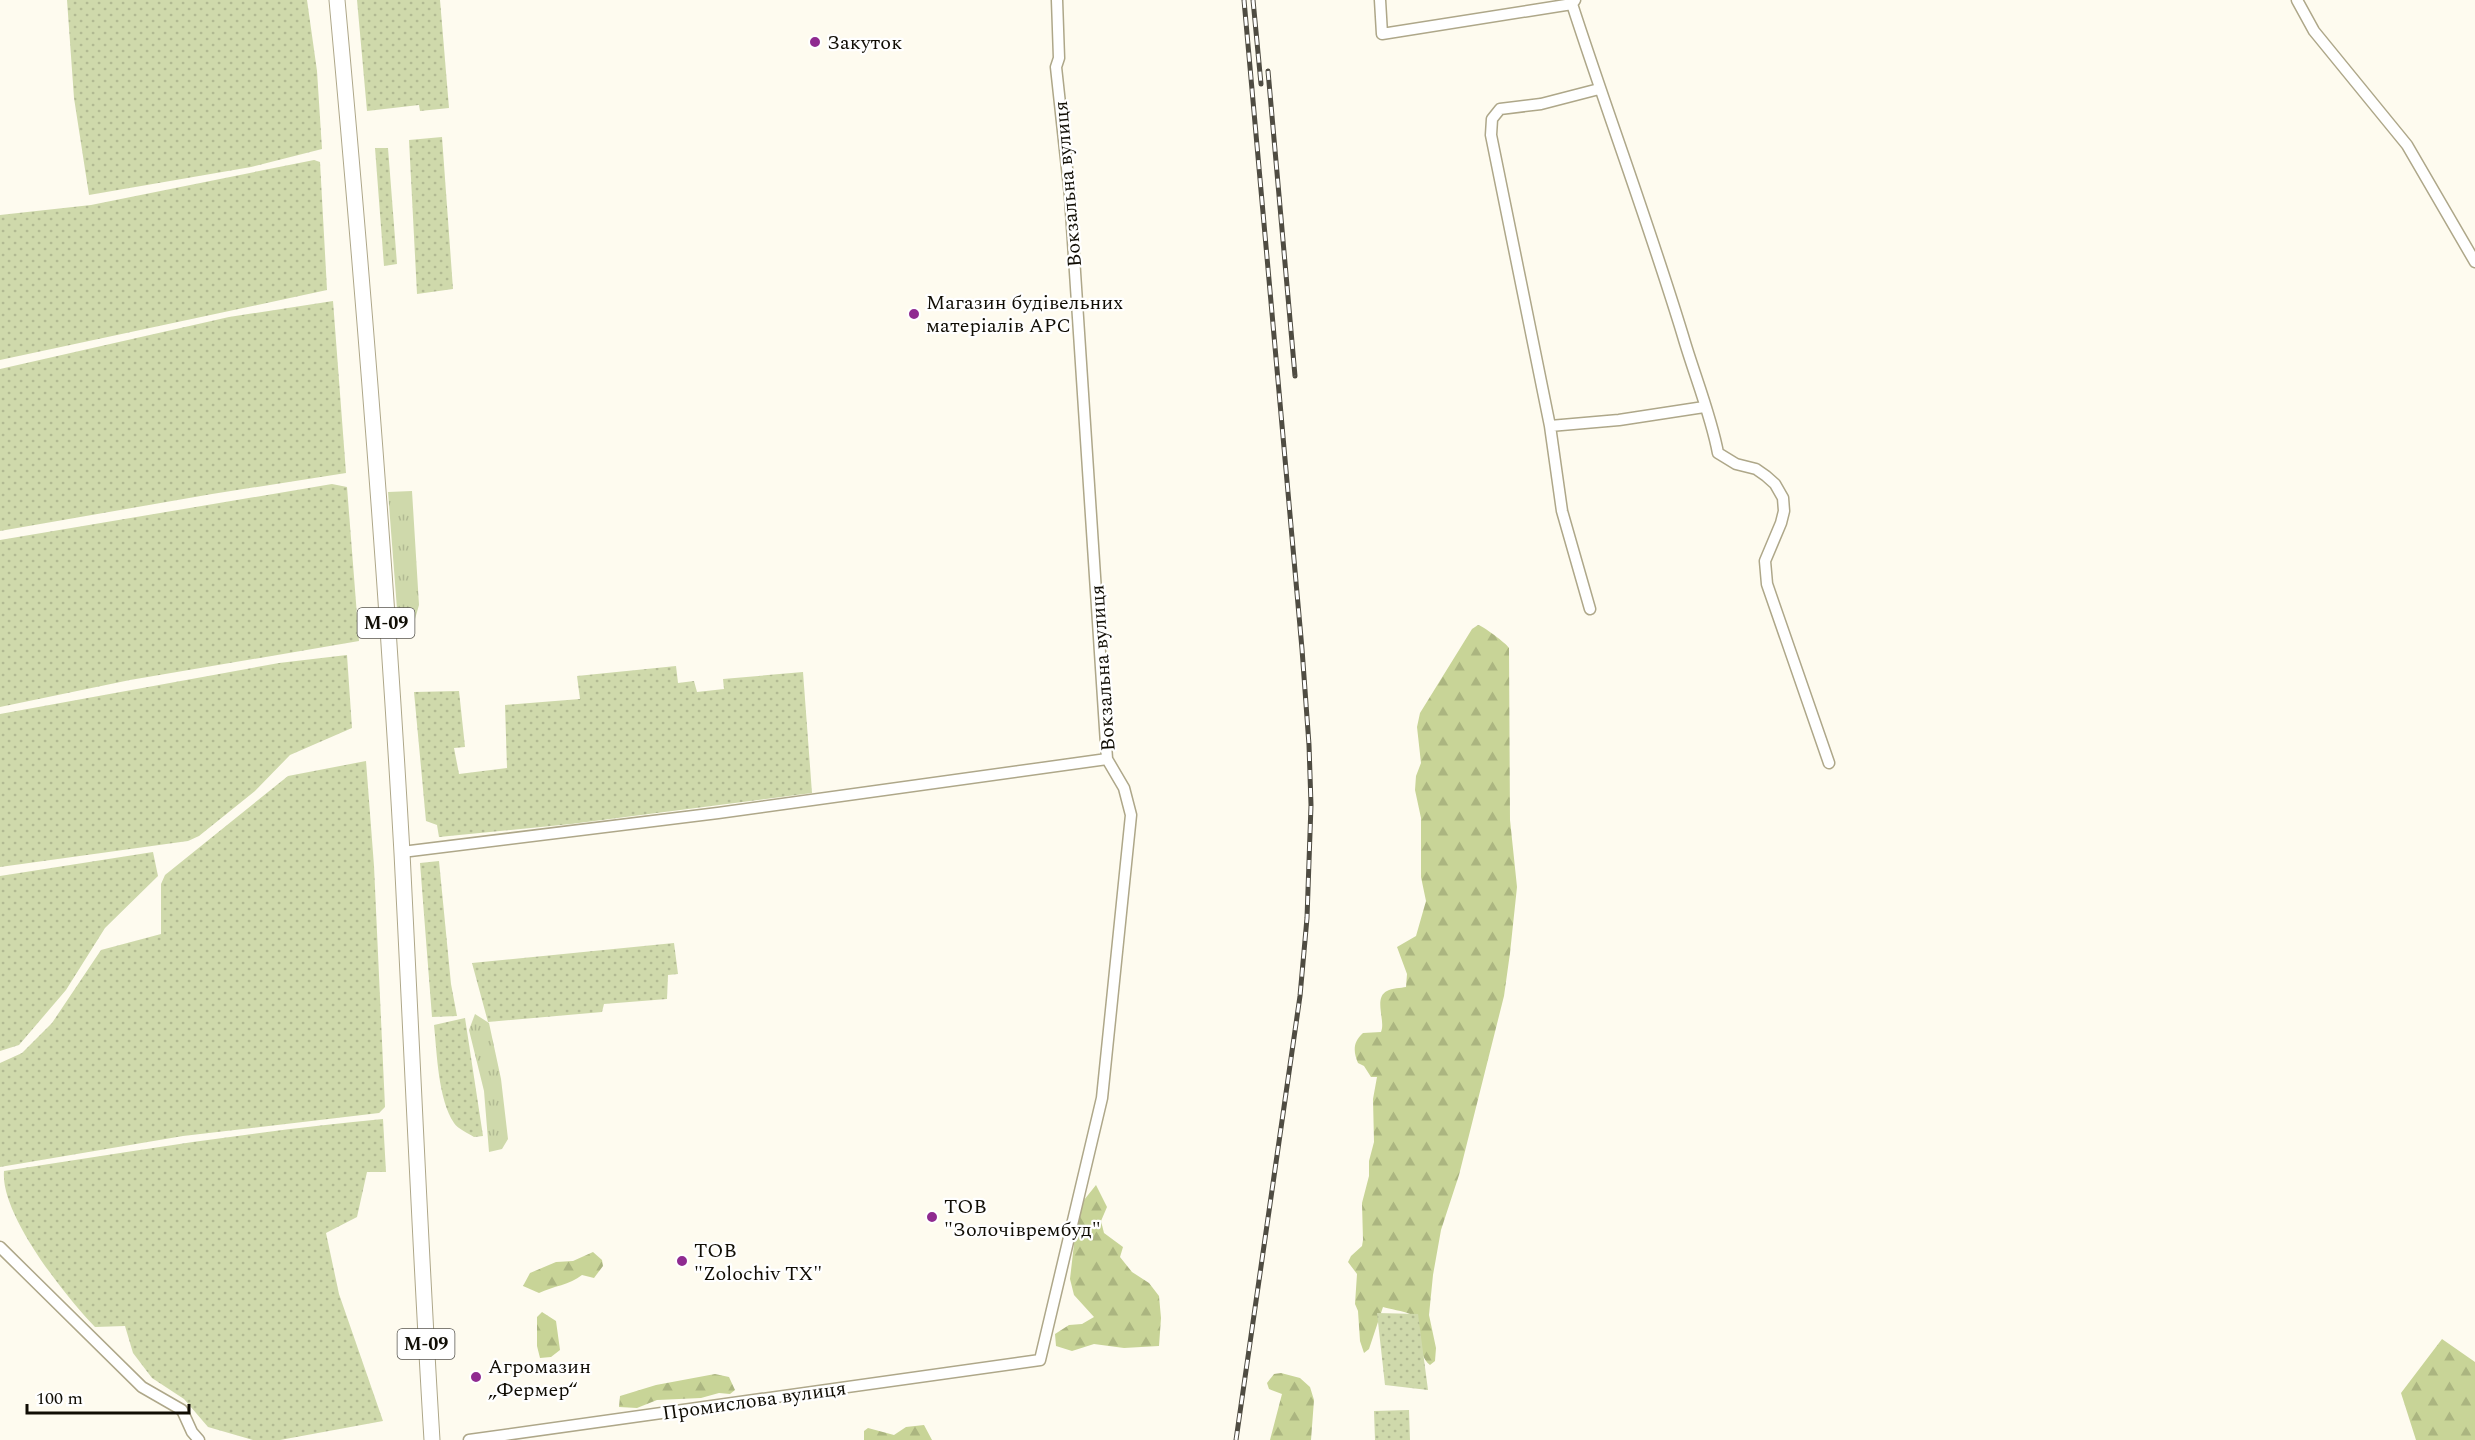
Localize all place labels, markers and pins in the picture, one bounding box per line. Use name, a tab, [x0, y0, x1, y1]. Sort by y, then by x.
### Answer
place label: Закуток	[827, 28, 902, 58]
marker: Закуток	[808, 35, 822, 49]
place label: Магазин будівельних матеріалів APC	[926, 288, 1123, 341]
marker: Магазин будівельних матеріалів APC	[907, 307, 921, 321]
place label: ТОВ "Золочіврембуд"	[944, 1192, 1101, 1245]
marker: ТОВ "Золочіврембуд"	[925, 1210, 939, 1224]
place label: ТОВ "Zolochiv TX"	[694, 1236, 822, 1289]
marker: ТОВ "Zolochiv TX"	[675, 1254, 689, 1268]
place label: Агромазин „Фермер“	[488, 1352, 591, 1405]
marker: Агромазин „Фермер“	[469, 1370, 483, 1384]

